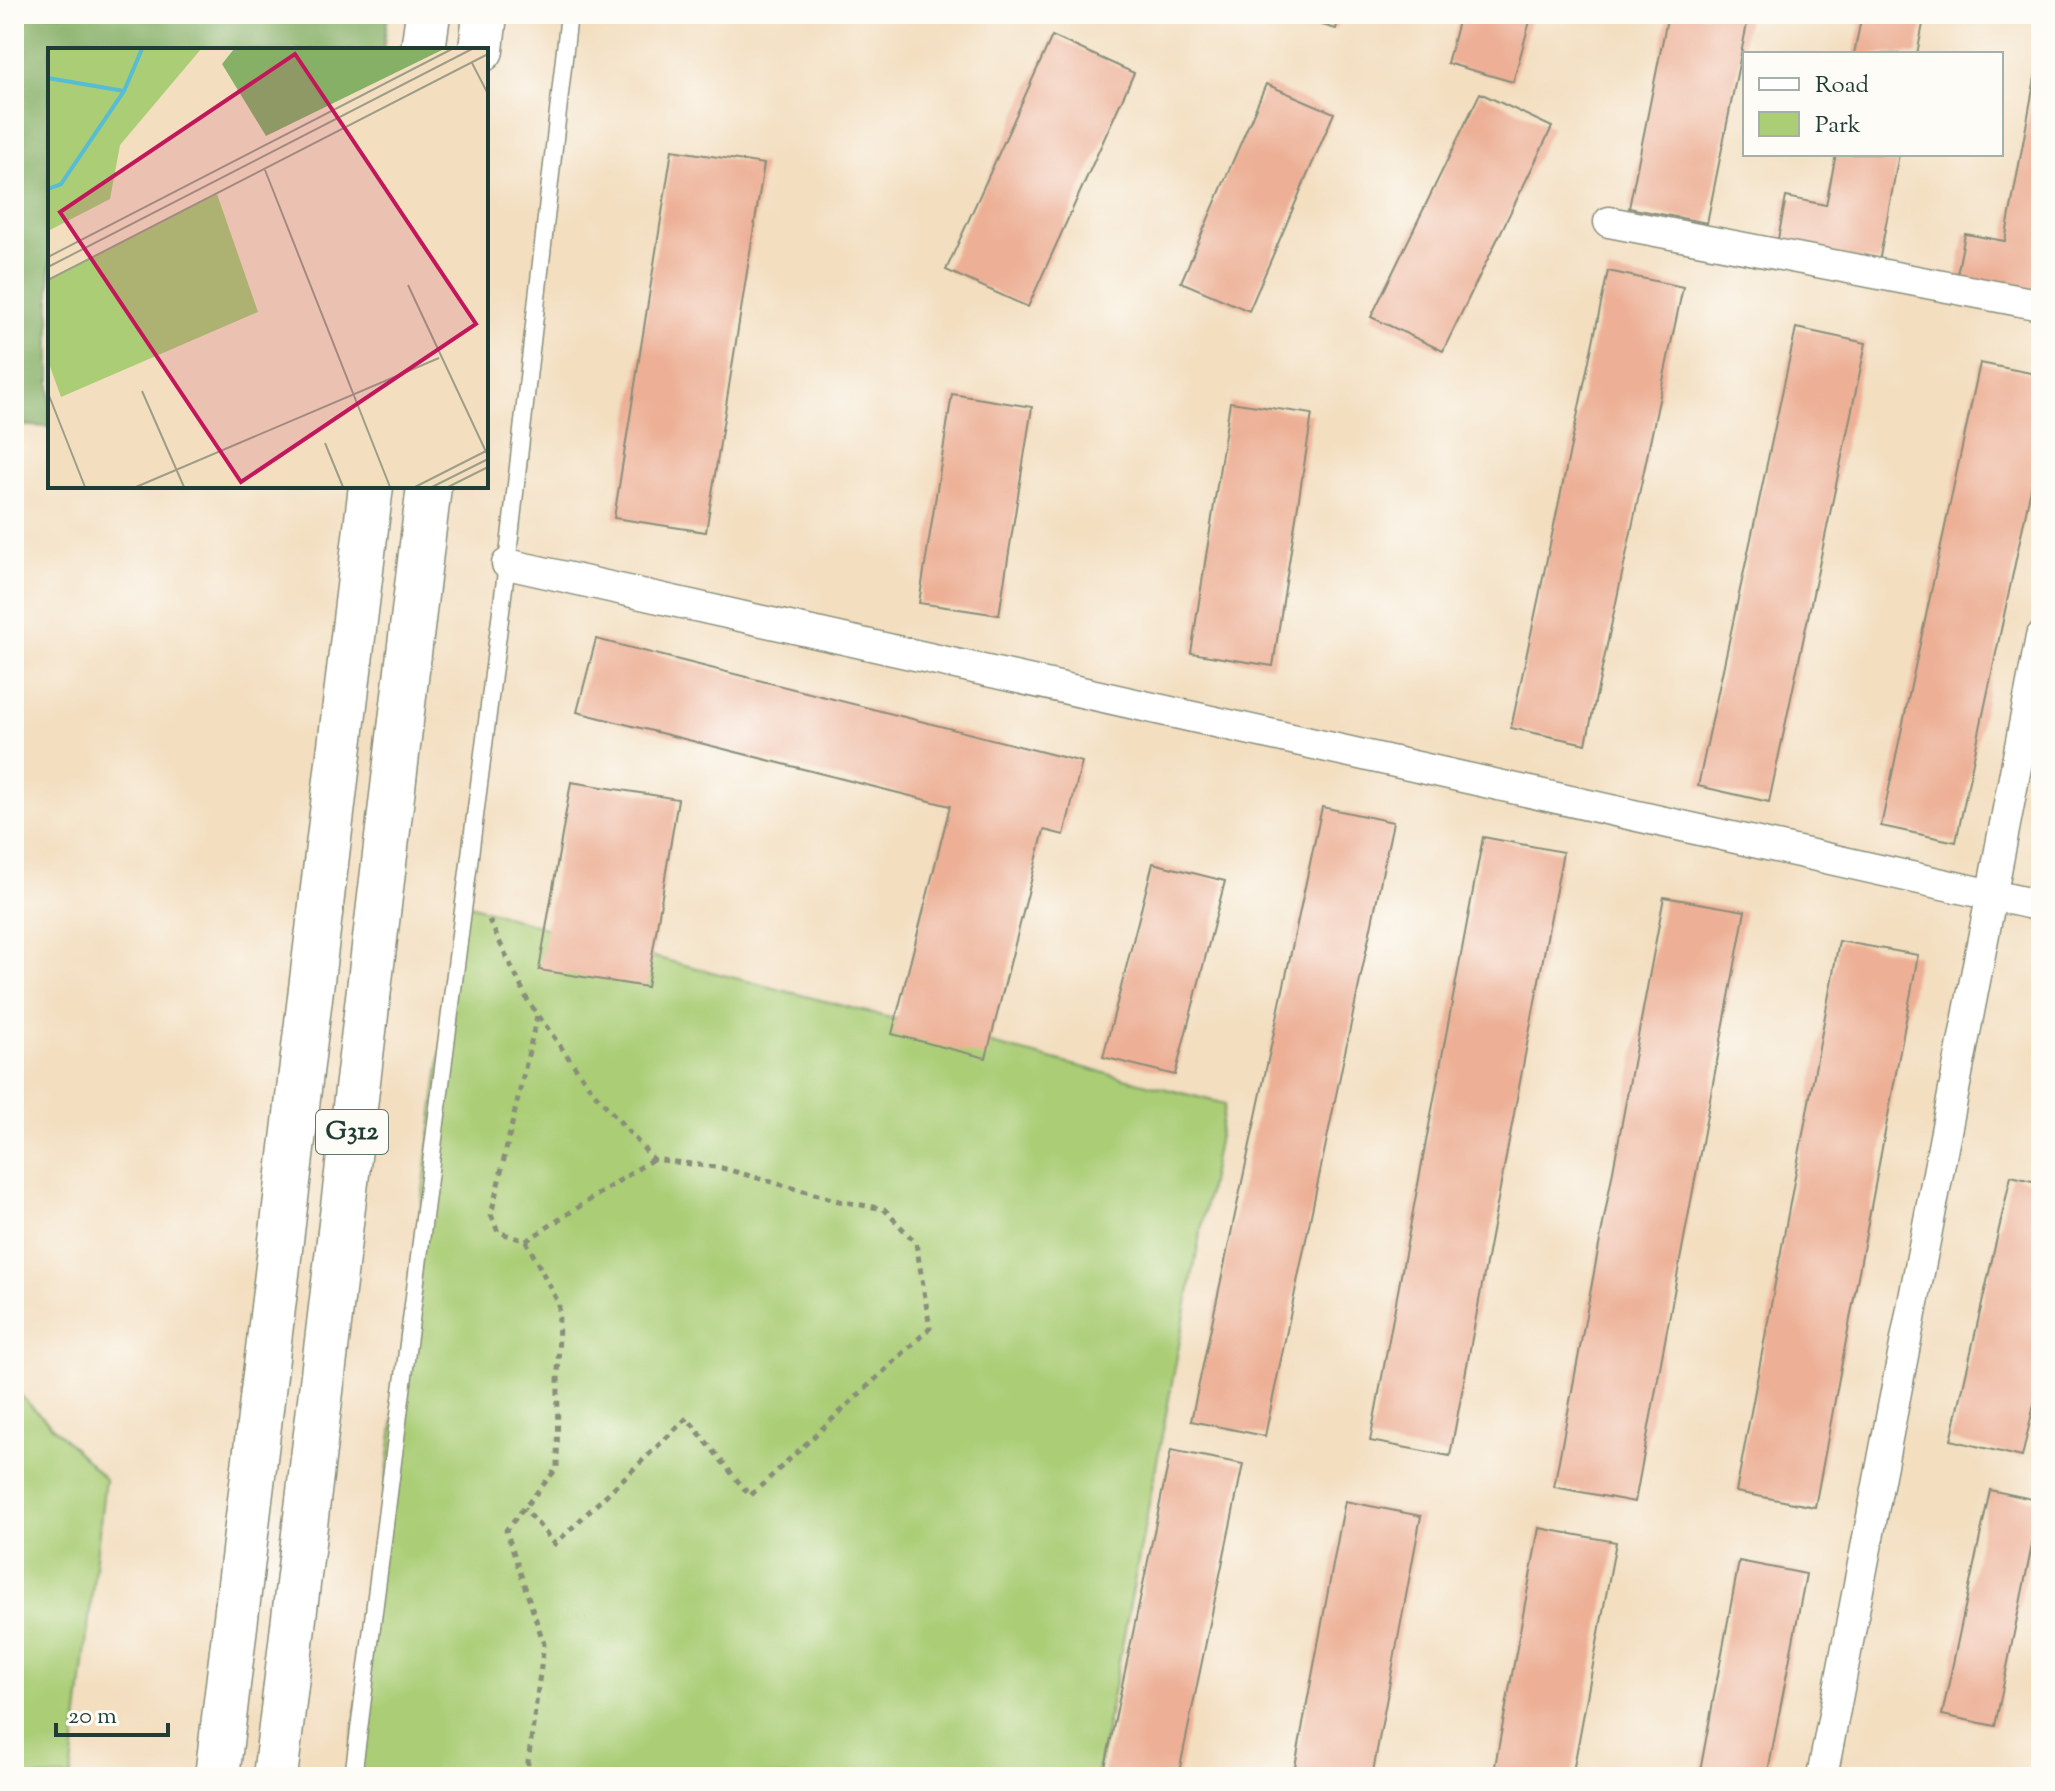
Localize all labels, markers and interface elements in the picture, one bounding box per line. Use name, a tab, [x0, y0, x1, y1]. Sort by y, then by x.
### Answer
inset map	[48, 48, 488, 488]
legend	[1743, 52, 2003, 156]
text: Road	[1815, 69, 1869, 103]
text: Park	[1815, 109, 1861, 143]
road number: G312	[316, 1110, 388, 1154]
scale bar	[56, 1687, 168, 1737]
text: 20 m	[68, 1700, 117, 1734]

